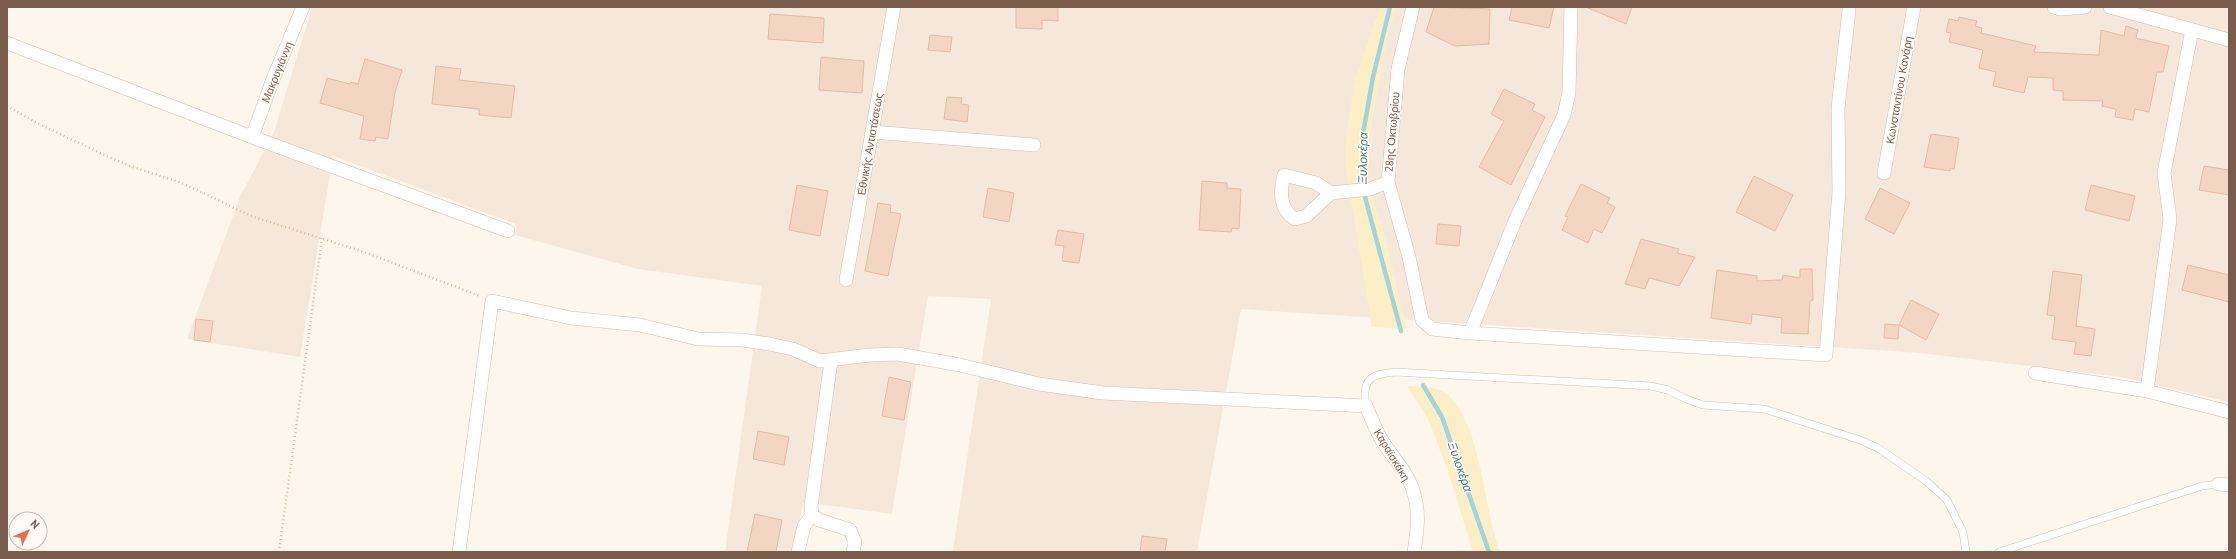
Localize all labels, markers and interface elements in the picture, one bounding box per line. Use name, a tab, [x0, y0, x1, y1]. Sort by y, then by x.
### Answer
street label: Κωνσταντίνου Κανάρη	[1883, 35, 1915, 145]
street label: Μακρυγιάννη	[258, 39, 296, 105]
street label: 28ης Οκτωβρίου	[1382, 91, 1402, 173]
street label: Εθνικής Αντιστάσεως	[854, 92, 886, 196]
water label: Ξυλοκέρα	[1355, 131, 1370, 185]
street label: Καραϊσκάκη	[1371, 426, 1413, 484]
water label: Ξυλοκέρα	[1445, 439, 1476, 495]
north arrow	[8, 511, 48, 551]
text: N	[28, 517, 43, 532]

